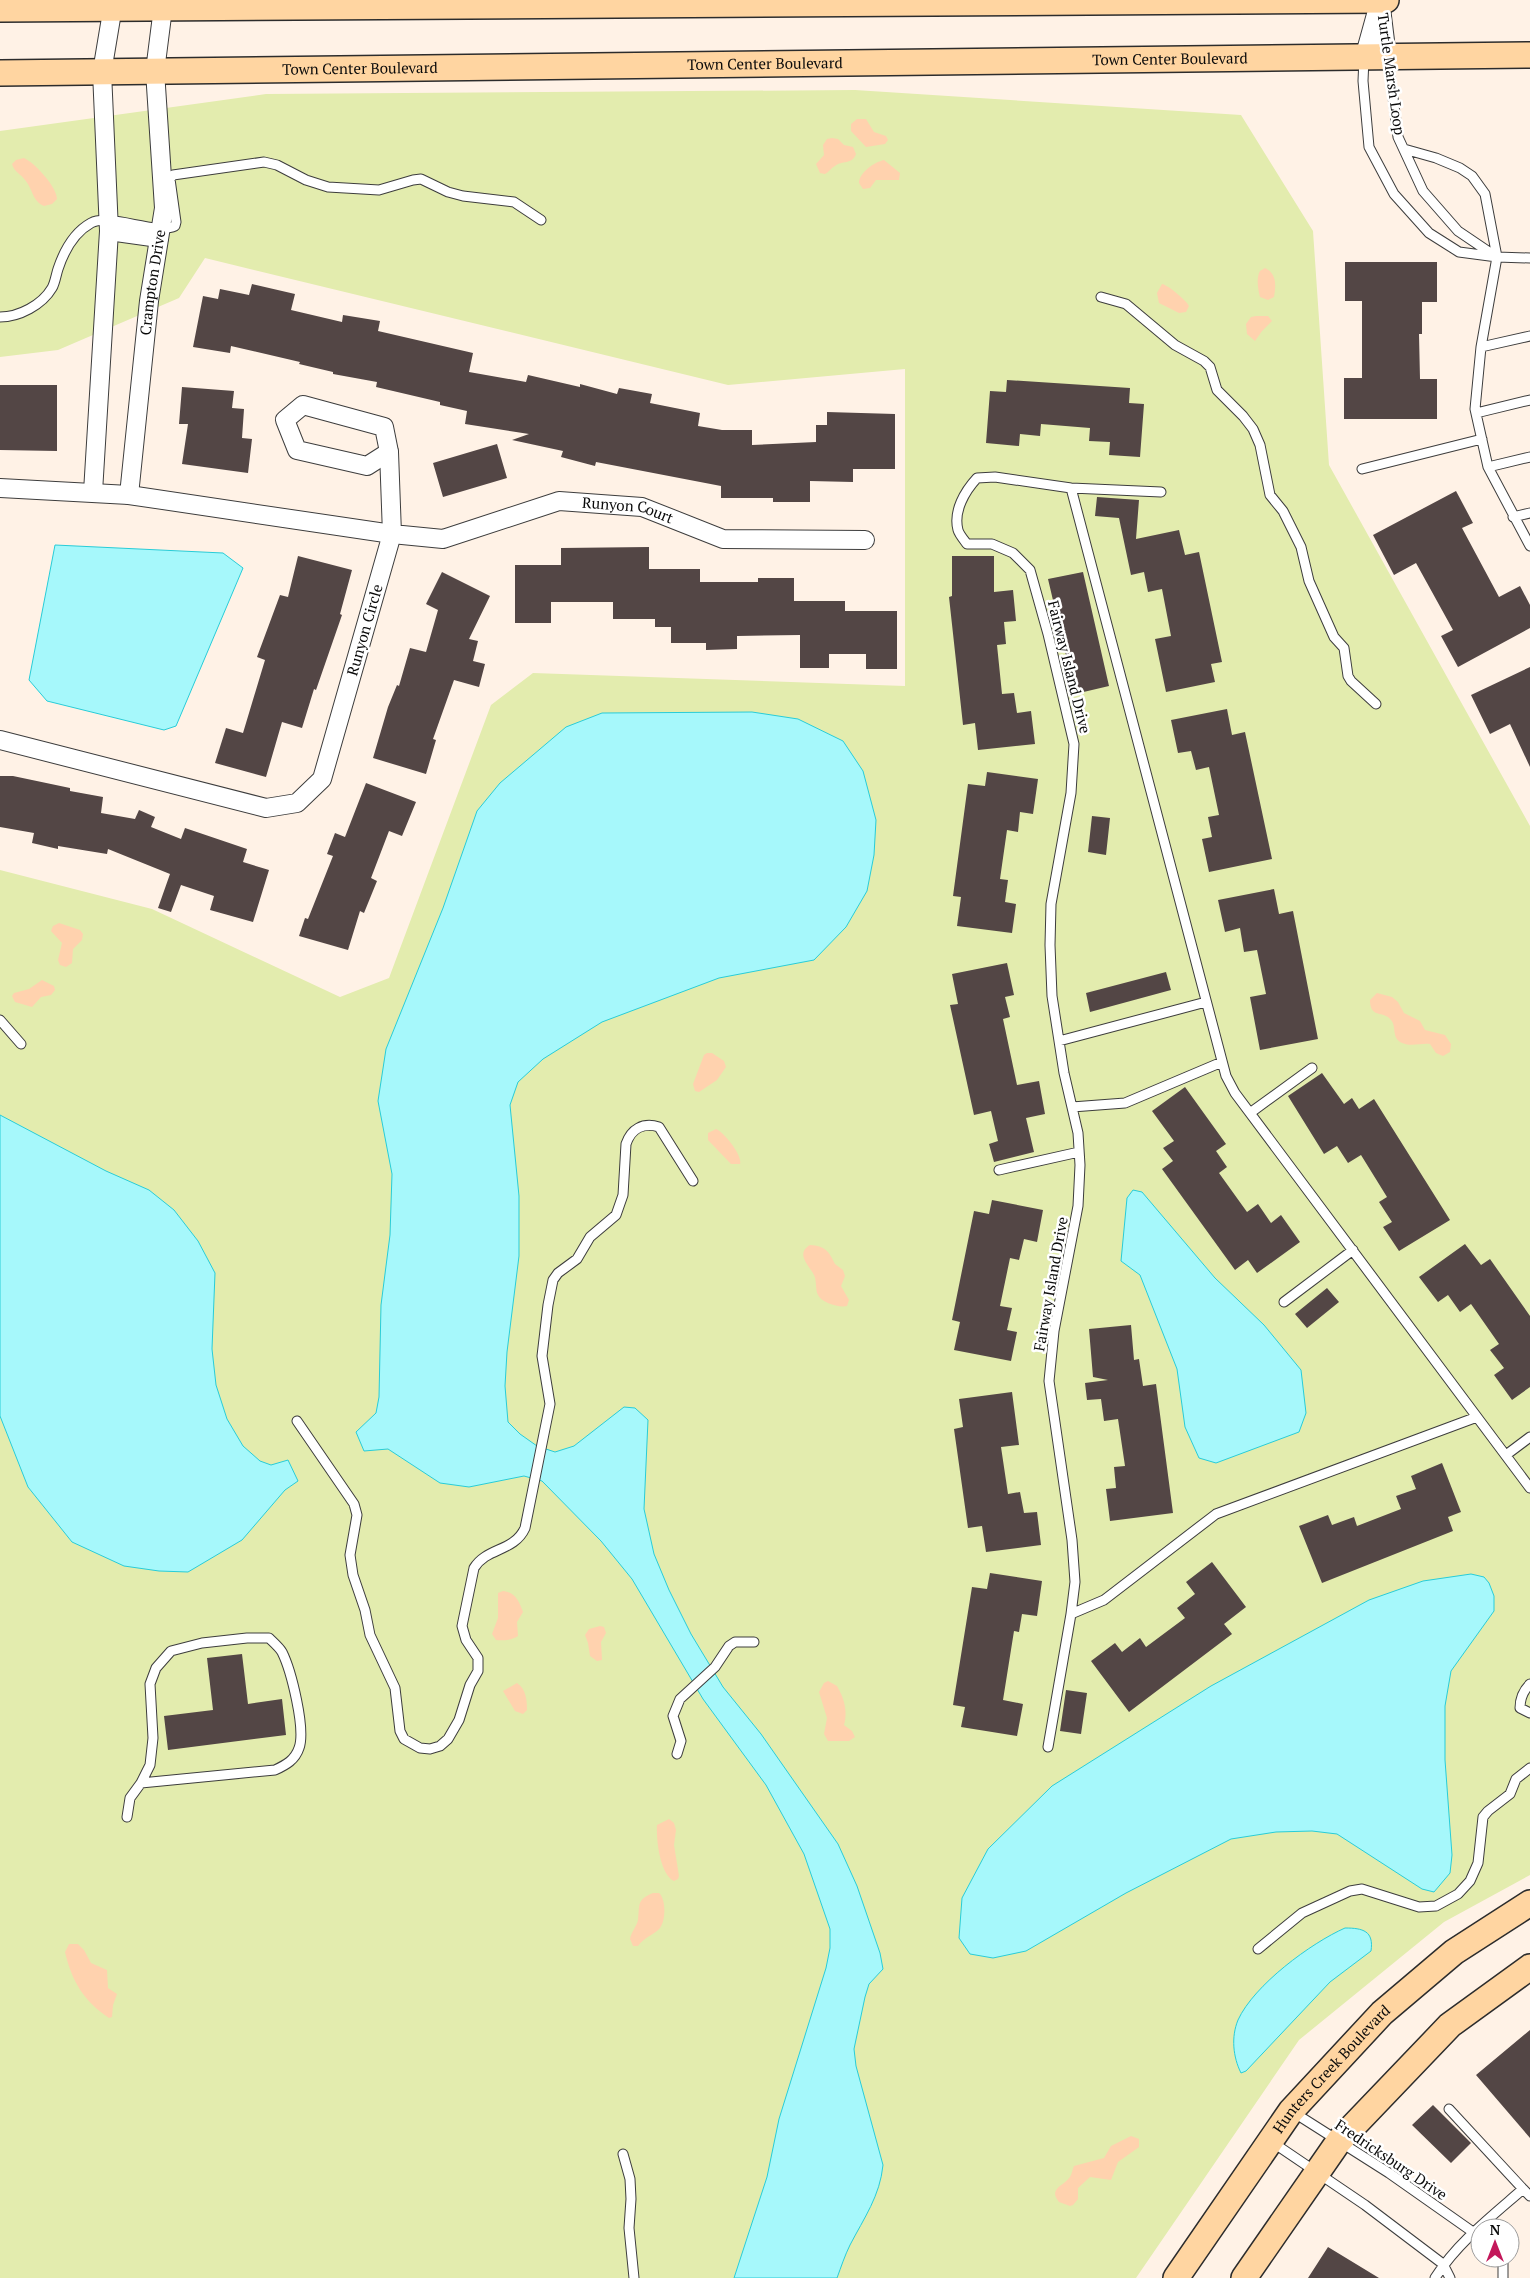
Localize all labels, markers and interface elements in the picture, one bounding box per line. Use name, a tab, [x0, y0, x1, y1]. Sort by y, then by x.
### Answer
street label: Turtle Marsh Loop	[1374, 12, 1410, 136]
street label: Town Center Boulevard	[1092, 47, 1248, 69]
street label: Town Center Boulevard	[687, 52, 843, 74]
street label: Town Center Boulevard	[282, 57, 438, 79]
street label: Crampton Drive	[135, 228, 169, 336]
street label: Runyon Court	[581, 492, 677, 528]
street label: Runyon Circle	[341, 582, 387, 678]
street label: Fairway Island Drive	[1044, 598, 1096, 735]
street label: Fairway Island Drive	[1028, 1215, 1072, 1353]
street label: Hunters Creek Boulevard	[1268, 2000, 1394, 2137]
street label: Fredricksburg Drive	[1332, 2114, 1452, 2204]
north arrow	[1470, 2218, 1520, 2268]
text: N	[1490, 2220, 1501, 2239]

